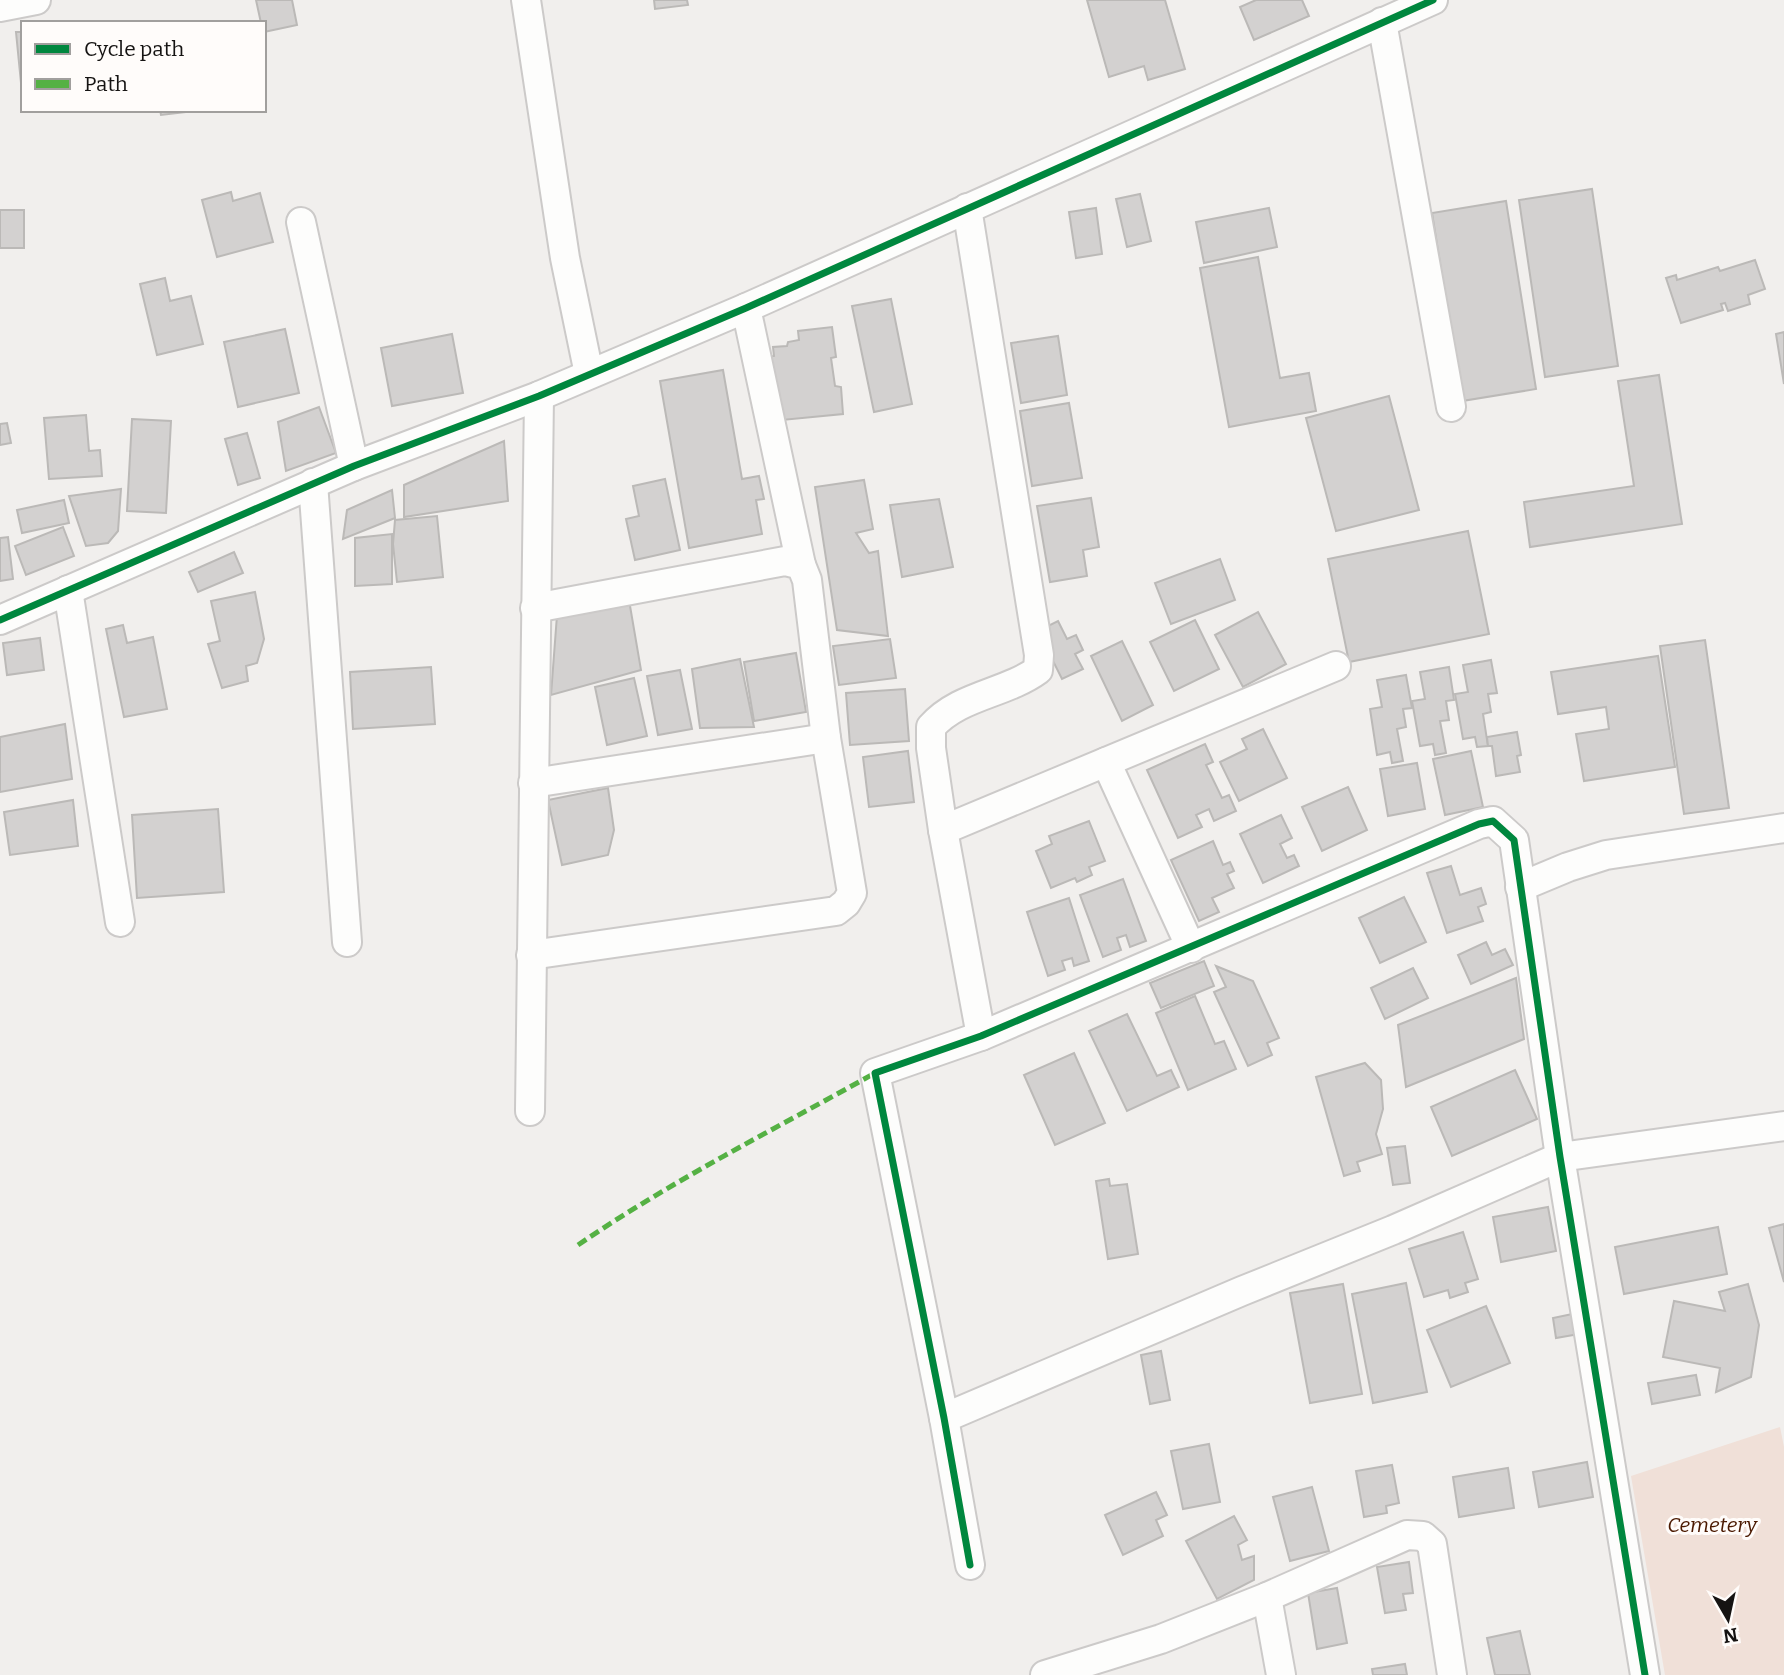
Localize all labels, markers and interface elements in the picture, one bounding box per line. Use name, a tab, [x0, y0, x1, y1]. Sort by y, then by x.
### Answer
legend	[21, 21, 266, 112]
text: Cycle path	[84, 36, 184, 62]
text: Path	[84, 71, 128, 97]
park label: Cemetery	[1667, 1512, 1758, 1538]
north arrow	[1693, 1584, 1763, 1654]
text: N	[1721, 1623, 1740, 1648]

